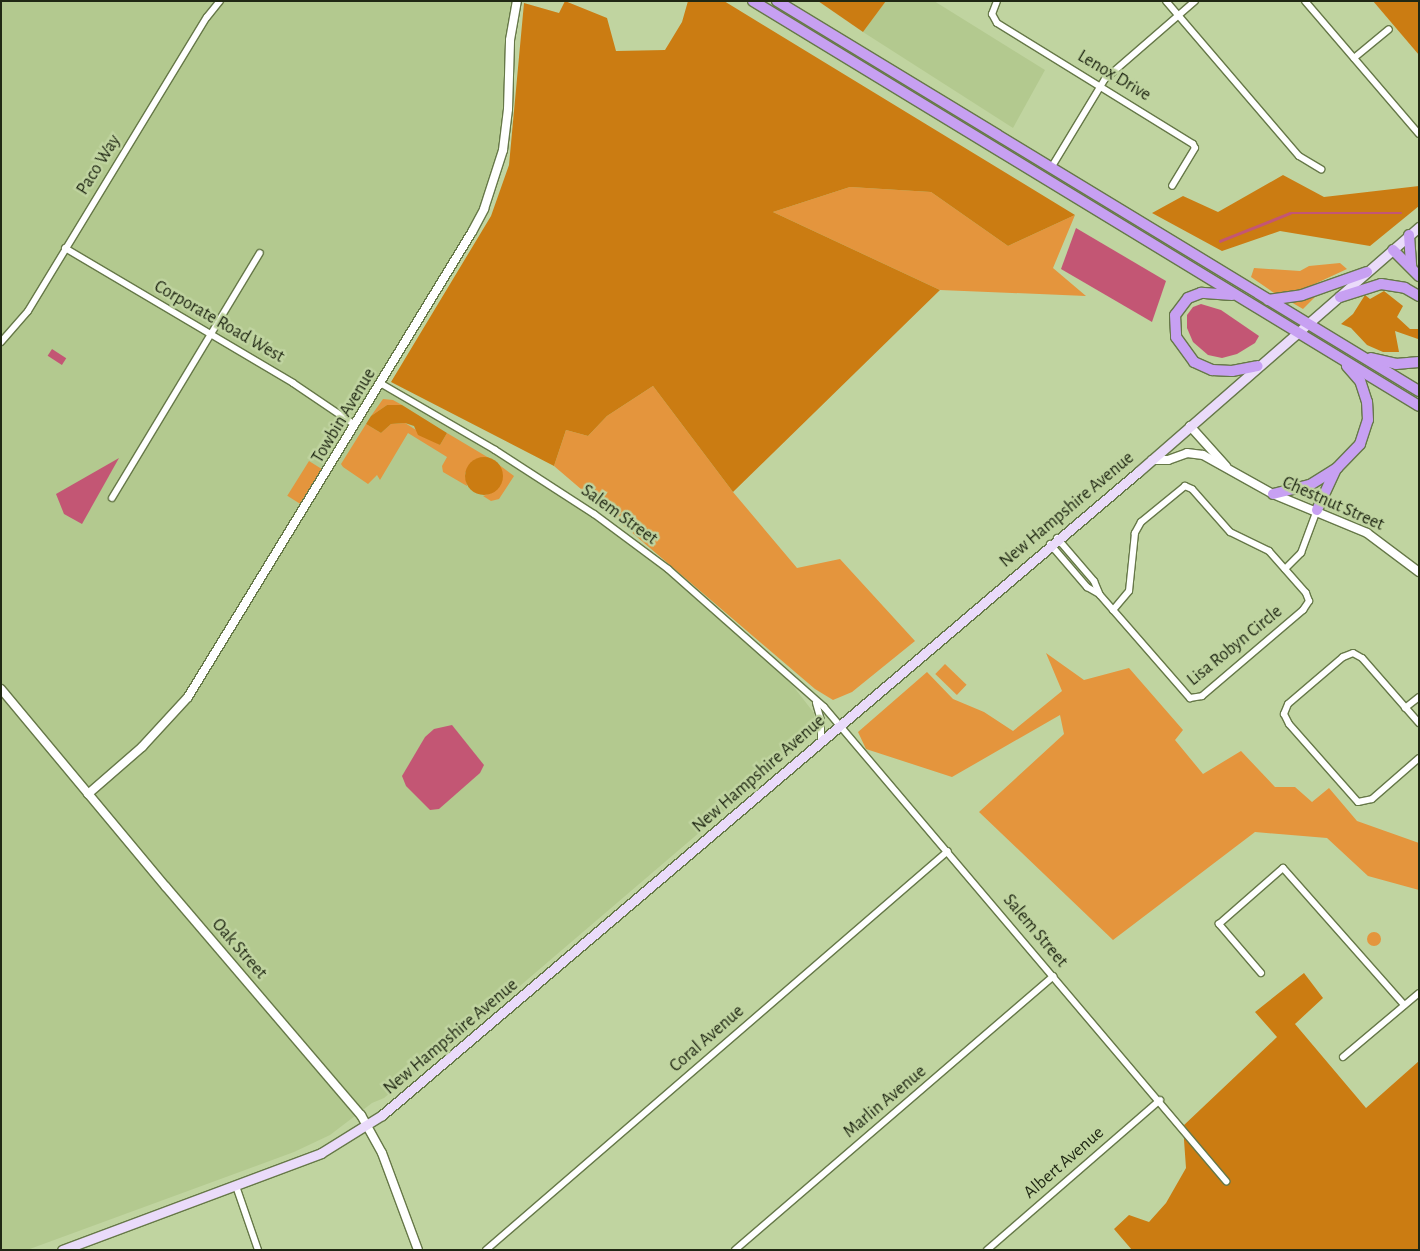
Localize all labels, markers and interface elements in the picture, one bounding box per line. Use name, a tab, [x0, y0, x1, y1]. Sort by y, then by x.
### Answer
street label: Lenox Drive	[1073, 46, 1155, 106]
street label: Paco Way	[72, 131, 126, 199]
street label: Corporate Road West	[150, 276, 288, 368]
street label: Towbin Avenue	[307, 365, 381, 467]
street label: New Hampshire Avenue	[995, 447, 1139, 573]
street label: Chestnut Street	[1279, 472, 1387, 536]
street label: Salem Street	[577, 480, 661, 550]
street label: Lisa Robyn Circle	[1183, 601, 1287, 691]
street label: New Hampshire Avenue	[688, 710, 830, 838]
street label: Salem Street	[998, 890, 1072, 972]
street label: Oak Street	[207, 914, 271, 984]
street label: New Hampshire Avenue	[379, 974, 523, 1100]
street label: Coral Avenue	[665, 1001, 749, 1077]
street label: Marlin Avenue	[839, 1061, 931, 1143]
street label: Albert Avenue	[1019, 1122, 1109, 1204]

